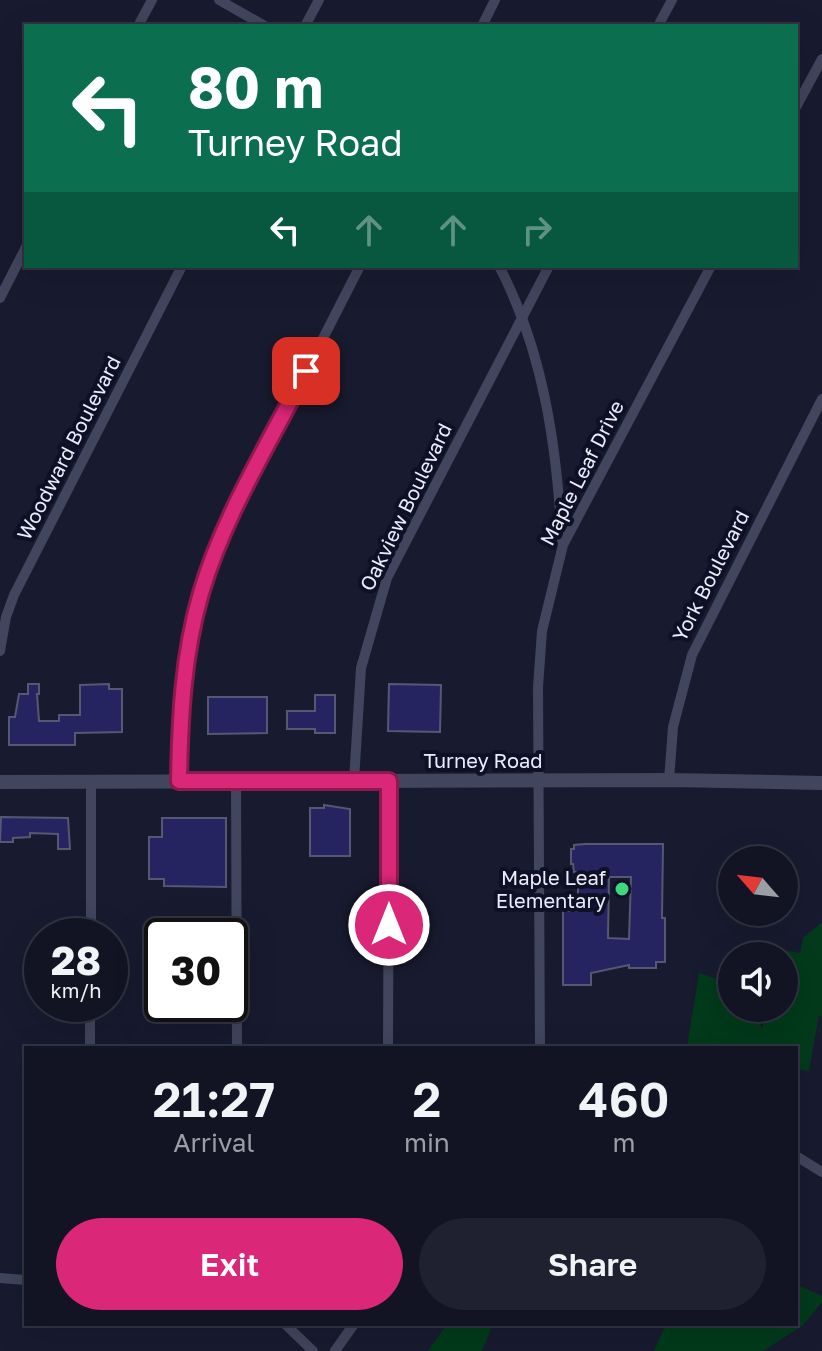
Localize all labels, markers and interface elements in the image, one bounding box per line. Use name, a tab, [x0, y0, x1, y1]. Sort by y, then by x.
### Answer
text: 80 m	[188, 53, 323, 120]
icon: left	[56, 56, 160, 160]
text: Turney Road	[188, 121, 403, 164]
icon: left	[263, 208, 307, 252]
icon: ahead	[347, 208, 391, 252]
icon: ahead	[431, 208, 475, 252]
icon: right	[515, 208, 559, 252]
pin	[272, 337, 340, 405]
icon: arrive	[284, 349, 328, 393]
street label: Woodward Boulevard	[11, 351, 125, 544]
street label: Maple Leaf Drive	[534, 396, 628, 549]
street label: Oakview Boulevard	[354, 419, 456, 594]
street label: York Boulevard	[667, 506, 753, 645]
street label: Turney Road	[423, 748, 543, 772]
north arrow	[718, 846, 798, 926]
map controls	[718, 846, 798, 1022]
place label: Maple Leaf Elementary	[496, 865, 606, 912]
marker: Maple Leaf Elementary	[613, 880, 631, 898]
position arrow	[347, 883, 431, 967]
speed limit sign: 30	[144, 918, 248, 1022]
text: 28	[51, 936, 101, 984]
button: sound	[718, 942, 798, 1022]
text: km/h	[51, 978, 101, 1002]
text: 21:27	[153, 1070, 275, 1128]
text: 2	[412, 1070, 441, 1128]
text: 460	[579, 1070, 669, 1128]
text: Arrival	[173, 1127, 255, 1158]
text: min	[404, 1127, 450, 1158]
text: m	[612, 1127, 635, 1158]
button: Exit	[56, 1218, 403, 1310]
button: Share	[419, 1218, 766, 1310]

